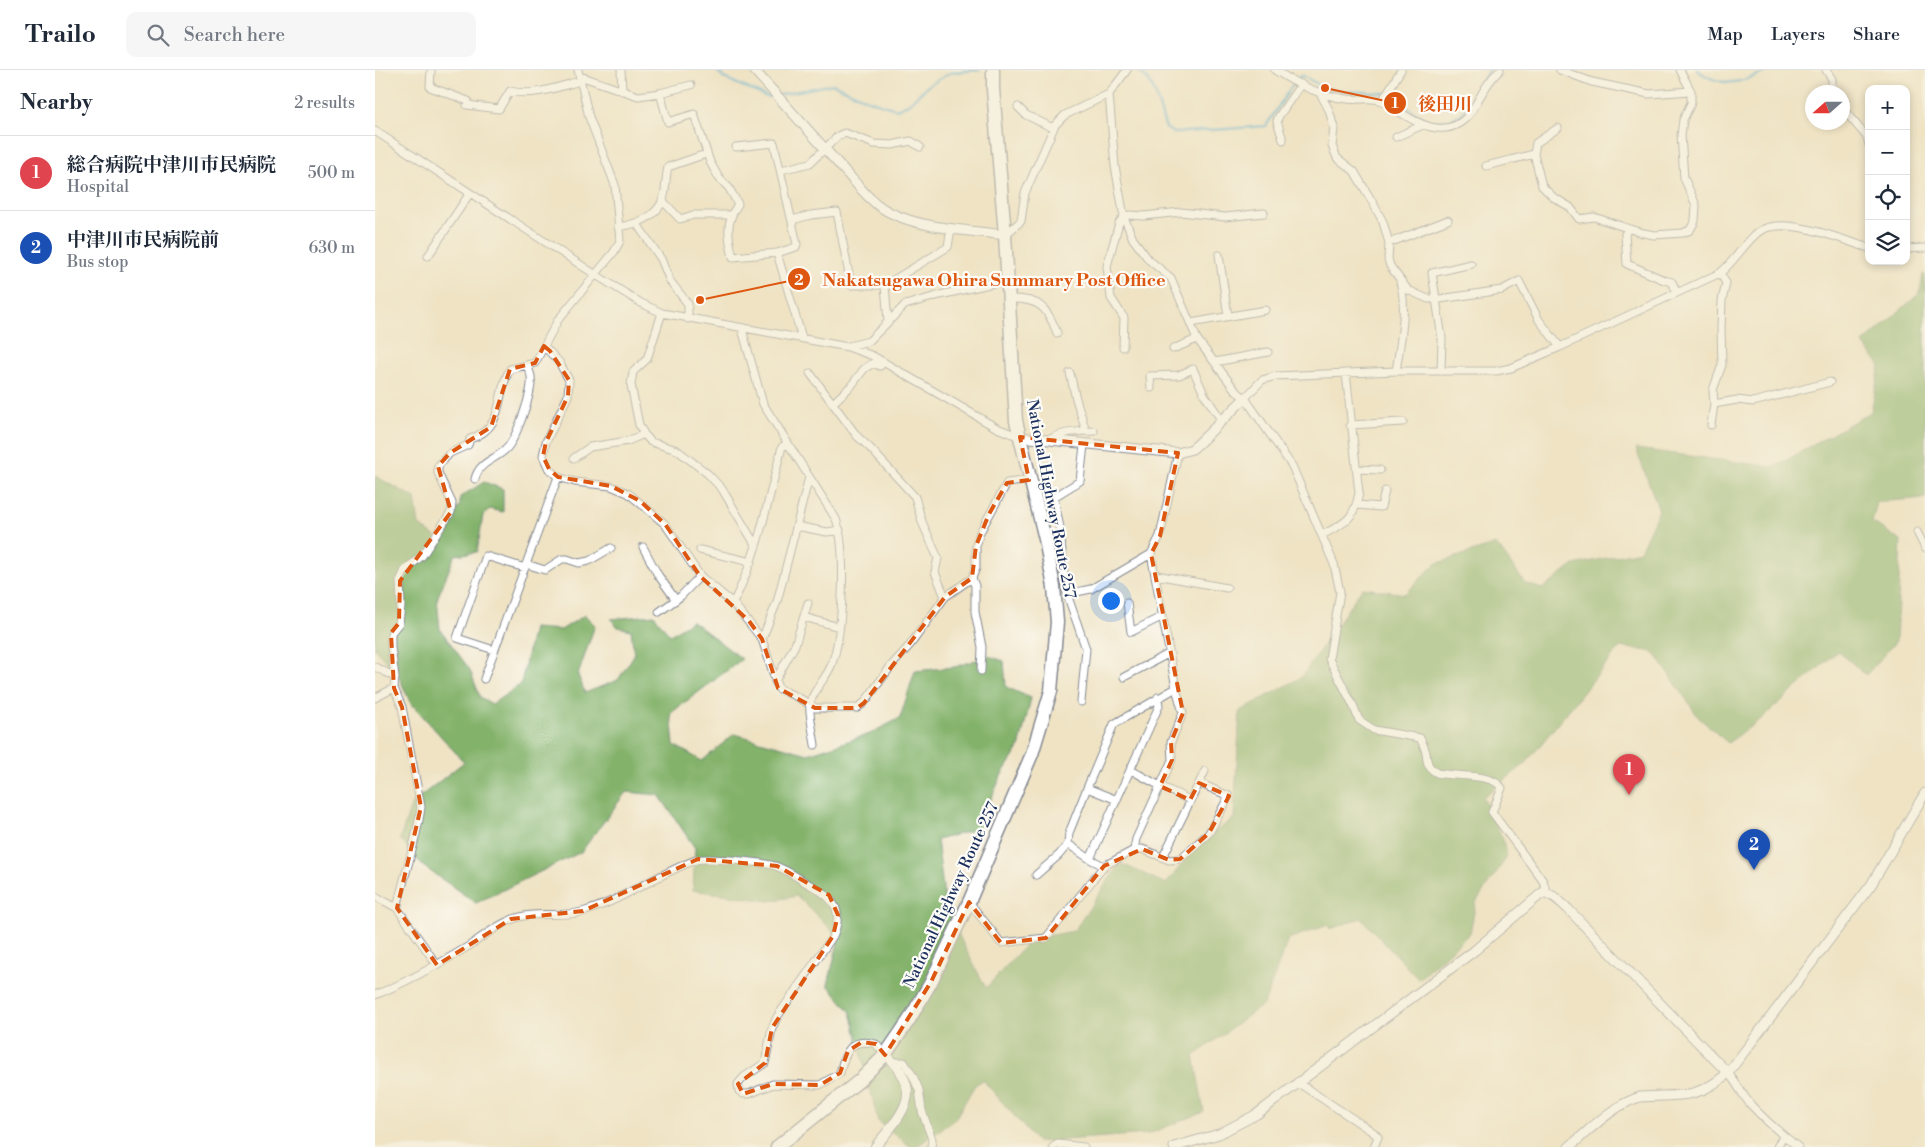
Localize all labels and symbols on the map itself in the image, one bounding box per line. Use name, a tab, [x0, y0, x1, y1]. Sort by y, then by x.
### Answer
north arrow	[1805, 85, 1850, 130]
callout: 後田川	[1383, 87, 1482, 120]
text: 後田川	[1418, 93, 1472, 116]
text: 1	[1391, 94, 1399, 113]
callout: Nakatsugawa Ohira Summary Post Office	[787, 263, 1175, 296]
text: Nakatsugawa Ohira Summary Post Office	[822, 269, 1166, 292]
text: 2	[794, 271, 804, 290]
street label: National Highway Route 257	[1022, 398, 1080, 600]
your location	[1098, 588, 1124, 614]
pin: 1	[1613, 754, 1645, 795]
street label: National Highway Route 257	[899, 799, 1003, 991]
pin: 2	[1738, 829, 1770, 870]

